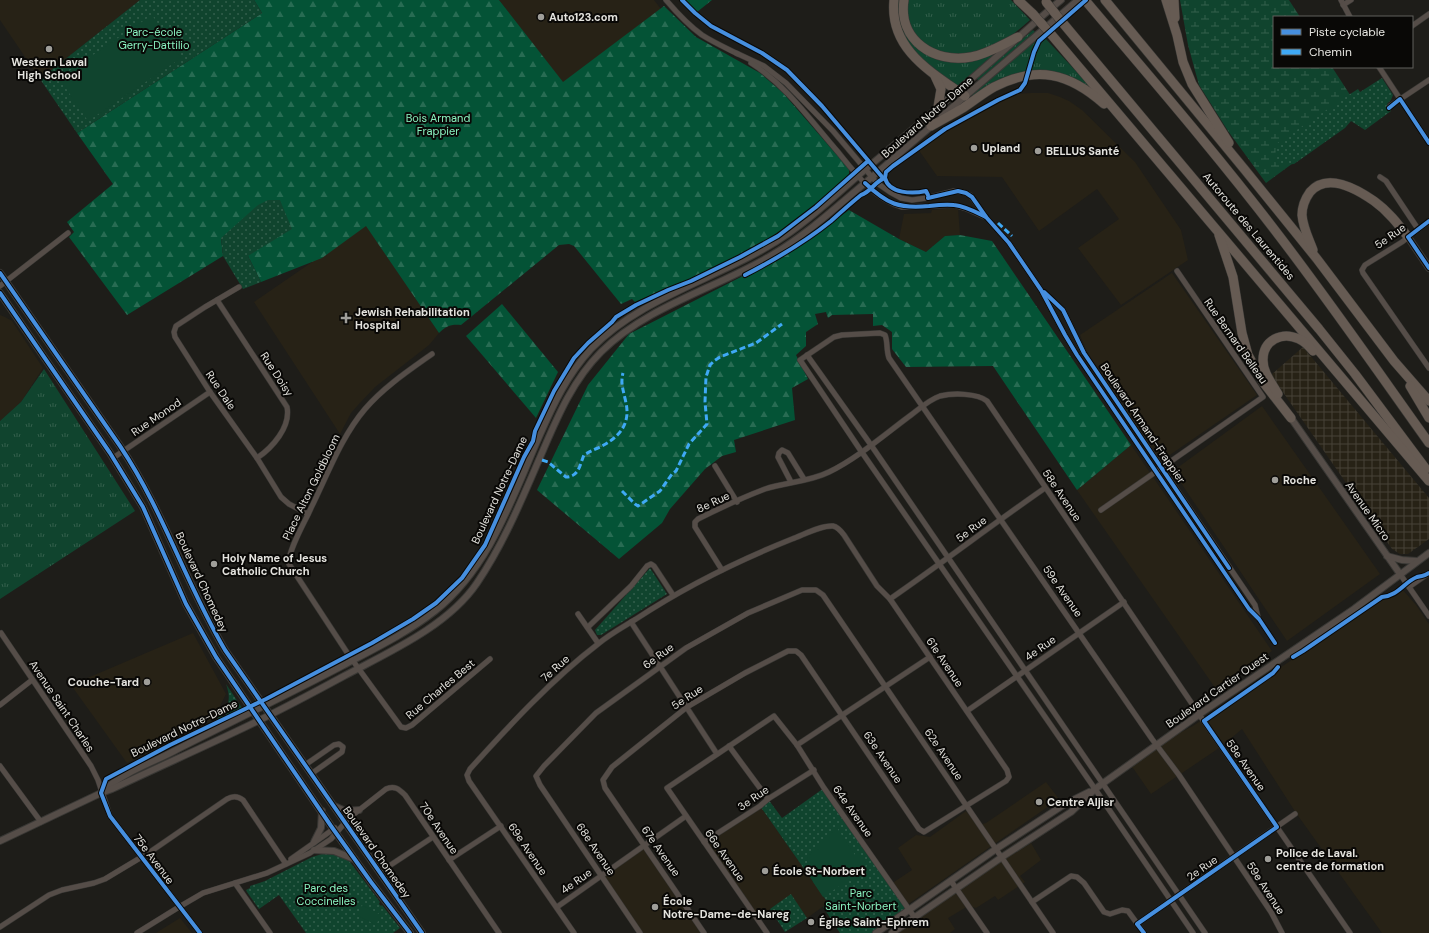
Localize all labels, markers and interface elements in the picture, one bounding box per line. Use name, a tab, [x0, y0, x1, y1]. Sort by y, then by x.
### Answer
place label: Auto123.com	[549, 10, 618, 24]
marker: Auto123.com	[536, 12, 546, 22]
legend	[1273, 16, 1413, 68]
text: Piste cyclable	[1309, 24, 1385, 40]
park label: Parc-école Gerry-Dattilio	[118, 25, 190, 52]
marker: Western Laval High School	[44, 44, 54, 54]
text: Chemin	[1309, 44, 1352, 60]
place label: Western Laval High School	[11, 55, 87, 82]
street label: Boulevard Notre-Dame	[878, 73, 976, 161]
park label: Bois Armand Frappier	[406, 111, 470, 138]
place label: Upland	[982, 141, 1020, 155]
marker: Upland	[969, 143, 979, 153]
place label: BELLUS Santé	[1046, 144, 1120, 158]
marker: BELLUS Santé	[1033, 146, 1043, 156]
street label: Autoroute des Laurentides	[1200, 169, 1298, 283]
street label: 5e Rue	[1372, 220, 1408, 252]
street label: Rue Bernard Belleau	[1201, 296, 1271, 386]
place label: Jewish Rehabilitation Hospital	[355, 305, 470, 332]
marker: Jewish Rehabilitation Hospital	[340, 312, 352, 324]
street label: Rue Doisy	[257, 349, 297, 399]
street label: Boulevard Armand-Frappier	[1097, 360, 1189, 486]
street label: Rue Dale	[203, 368, 239, 412]
street label: Rue Monod	[128, 395, 184, 439]
street label: Place Alton Goldbloom	[279, 431, 343, 542]
street label: Boulevard Notre-Dame	[468, 434, 530, 546]
street label: 58e Avenue	[1039, 466, 1085, 524]
place label: Roche	[1283, 473, 1317, 487]
marker: Roche	[1270, 475, 1280, 485]
street label: Avenue Micro	[1343, 479, 1393, 543]
street label: 8e Rue	[694, 488, 732, 516]
street label: 5e Rue	[953, 513, 989, 545]
street label: Boulevard Chomedey	[173, 530, 231, 634]
place label: Holy Name of Jesus Catholic Church	[222, 551, 327, 578]
marker: Holy Name of Jesus Catholic Church	[209, 559, 219, 569]
street label: 59e Avenue	[1040, 562, 1086, 620]
street label: 4e Rue	[1022, 632, 1058, 664]
street label: 61e Avenue	[923, 634, 967, 690]
street label: 6e Rue	[640, 640, 676, 672]
street label: Boulevard Cartier Ouest	[1163, 649, 1271, 731]
street label: 7e Rue	[538, 652, 572, 684]
street label: Rue Charles Best	[403, 656, 477, 722]
street label: Avenue Saint Charles	[26, 658, 98, 754]
place label: Couche-Tard	[68, 675, 139, 689]
marker: Couche-Tard	[142, 677, 152, 687]
street label: 5e Rue	[669, 682, 705, 712]
street label: Boulevard Notre-Dame	[128, 696, 240, 760]
street label: 62e Avenue	[922, 725, 966, 783]
street label: 63e Avenue	[860, 728, 906, 786]
street label: 58e Avenue	[1223, 736, 1269, 794]
street label: 3e Rue	[735, 782, 771, 814]
street label: 64e Avenue	[830, 782, 876, 840]
place label: Centre Aljisr	[1047, 795, 1115, 809]
marker: Centre Aljisr	[1034, 797, 1044, 807]
street label: 70e Avenue	[416, 799, 462, 857]
street label: Boulevard Chomedey	[340, 803, 414, 901]
street label: 69e Avenue	[505, 820, 551, 878]
street label: 68e Avenue	[573, 820, 619, 878]
street label: 67e Avenue	[639, 823, 683, 879]
street label: 66e Avenue	[702, 826, 748, 884]
street label: 75e Avenue	[131, 831, 177, 887]
place label: Police de Laval. centre de formation	[1276, 846, 1384, 873]
street label: 2e Rue	[1184, 852, 1220, 884]
marker: Police de Laval. centre de formation	[1263, 854, 1273, 864]
street label: 59e Avenue	[1244, 859, 1288, 917]
place label: École St-Norbert	[773, 864, 865, 878]
street label: 4e Rue	[558, 865, 594, 897]
marker: École St-Norbert	[760, 866, 770, 876]
park label: Parc des Coccinelles	[297, 881, 355, 908]
park label: Parc Saint-Norbert	[825, 886, 897, 913]
place label: École Notre-Dame-de-Nareg	[663, 894, 790, 921]
marker: École Notre-Dame-de-Nareg	[650, 902, 660, 912]
place label: Église Saint-Ephrem	[819, 915, 929, 929]
marker: Église Saint-Ephrem	[806, 917, 816, 927]

